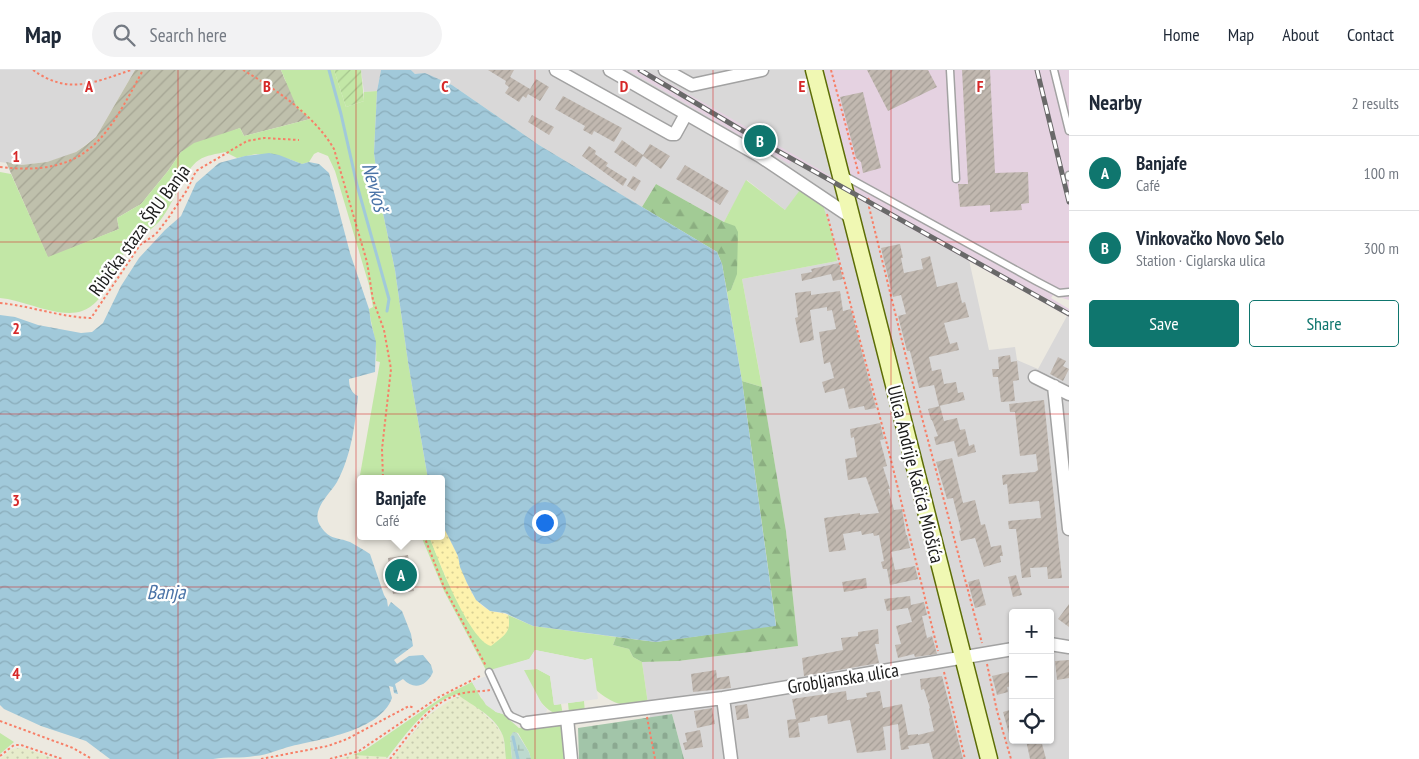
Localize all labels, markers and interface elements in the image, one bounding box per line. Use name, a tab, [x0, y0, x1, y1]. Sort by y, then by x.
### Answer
search box	[92, 12, 442, 57]
text: Map	[25, 19, 62, 50]
icon: search	[110, 21, 138, 49]
text: Search here	[150, 23, 227, 47]
text: Home	[1163, 23, 1200, 46]
text: Map	[1228, 23, 1254, 46]
text: About	[1282, 23, 1319, 46]
text: Contact	[1347, 23, 1394, 46]
text: A	[84, 76, 94, 96]
text: B	[263, 76, 271, 96]
text: C	[441, 76, 449, 96]
text: D	[620, 76, 629, 96]
text: E	[799, 76, 806, 96]
text: F	[977, 76, 984, 96]
text: Nearby	[1089, 89, 1142, 116]
text: 2 results	[1352, 93, 1399, 113]
pin: B	[744, 122, 776, 160]
text: 1	[12, 146, 20, 166]
text: Banjafe	[1136, 151, 1187, 175]
street label: Ribička staza ŠRU Banja	[83, 159, 195, 301]
water label: Nevkoš	[356, 160, 395, 217]
text: A	[1101, 163, 1109, 183]
text: 100 m	[1364, 163, 1399, 183]
text: Café	[1136, 175, 1160, 195]
text: Vinkovačko Novo Selo	[1136, 226, 1284, 250]
text: B	[1101, 238, 1109, 258]
text: 300 m	[1364, 238, 1399, 258]
text: Station · Ciglarska ulica	[1136, 250, 1266, 270]
button: Save	[1089, 300, 1239, 347]
button: Share	[1249, 300, 1399, 347]
text: 2	[12, 318, 20, 338]
street label: Ulica Andrije Kačića Miošića	[882, 383, 950, 565]
popup	[357, 475, 445, 540]
text: Banjafe	[375, 486, 427, 510]
text: 3	[12, 490, 20, 510]
text: Café	[375, 510, 400, 530]
your location	[532, 510, 558, 536]
pin: A	[385, 556, 417, 594]
water label: Banja	[147, 579, 186, 605]
map controls	[1009, 609, 1054, 744]
button: +	[1009, 609, 1054, 654]
button: −	[1009, 654, 1054, 699]
street label: Grobljanska ulica	[786, 657, 900, 699]
text: 4	[12, 663, 20, 683]
button: locate	[1009, 699, 1054, 744]

